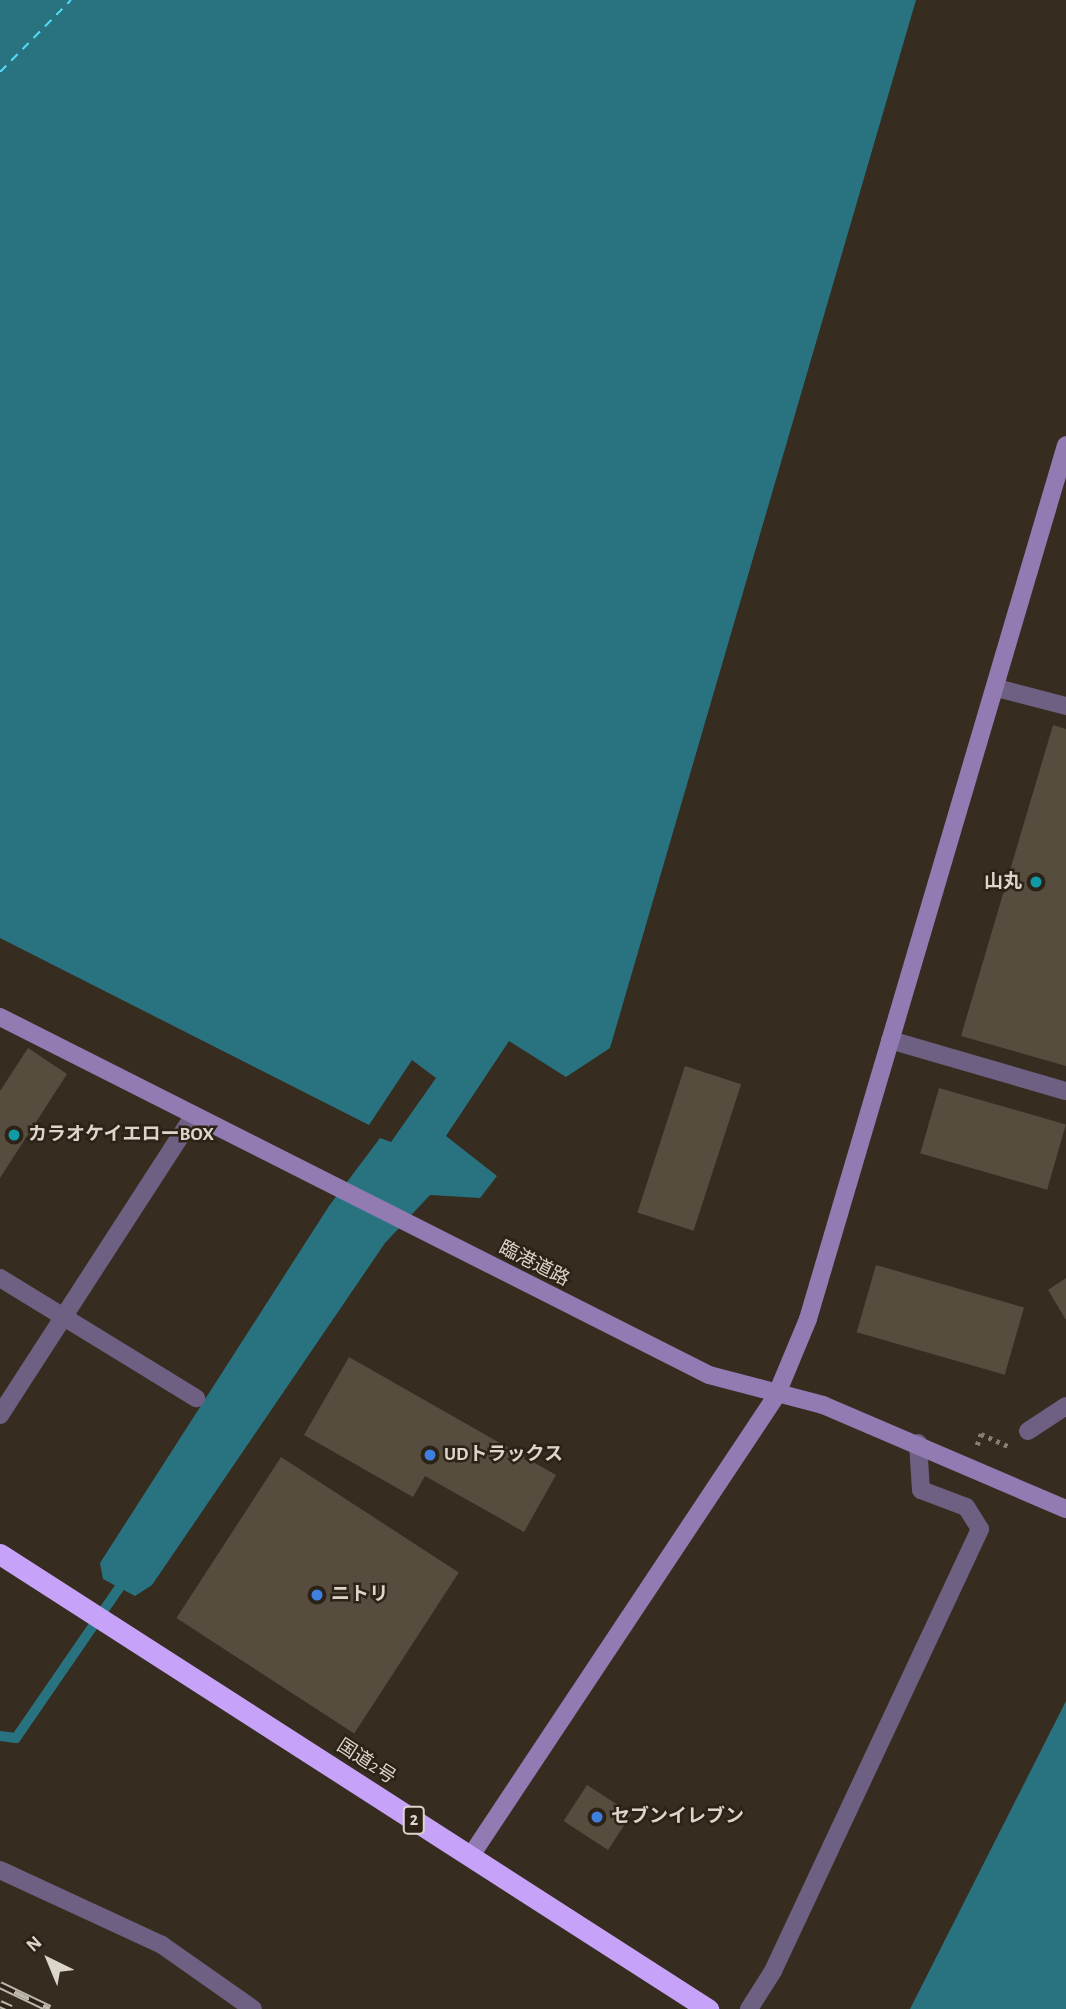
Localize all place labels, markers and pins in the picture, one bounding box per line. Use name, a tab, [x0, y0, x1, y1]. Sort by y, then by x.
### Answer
place label: 山丸	[984, 871, 1022, 893]
marker: 山丸	[1028, 874, 1044, 890]
place label: カラオケイエローBOX	[28, 1124, 215, 1146]
marker: カラオケイエローBOX	[6, 1127, 22, 1143]
place label: UDトラックス	[444, 1444, 564, 1466]
marker: UDトラックス	[422, 1447, 438, 1463]
place label: ニトリ	[331, 1584, 388, 1606]
marker: ニトリ	[309, 1587, 325, 1603]
place label: セブンイレブン	[611, 1806, 744, 1828]
marker: セブンイレブン	[589, 1809, 605, 1825]

